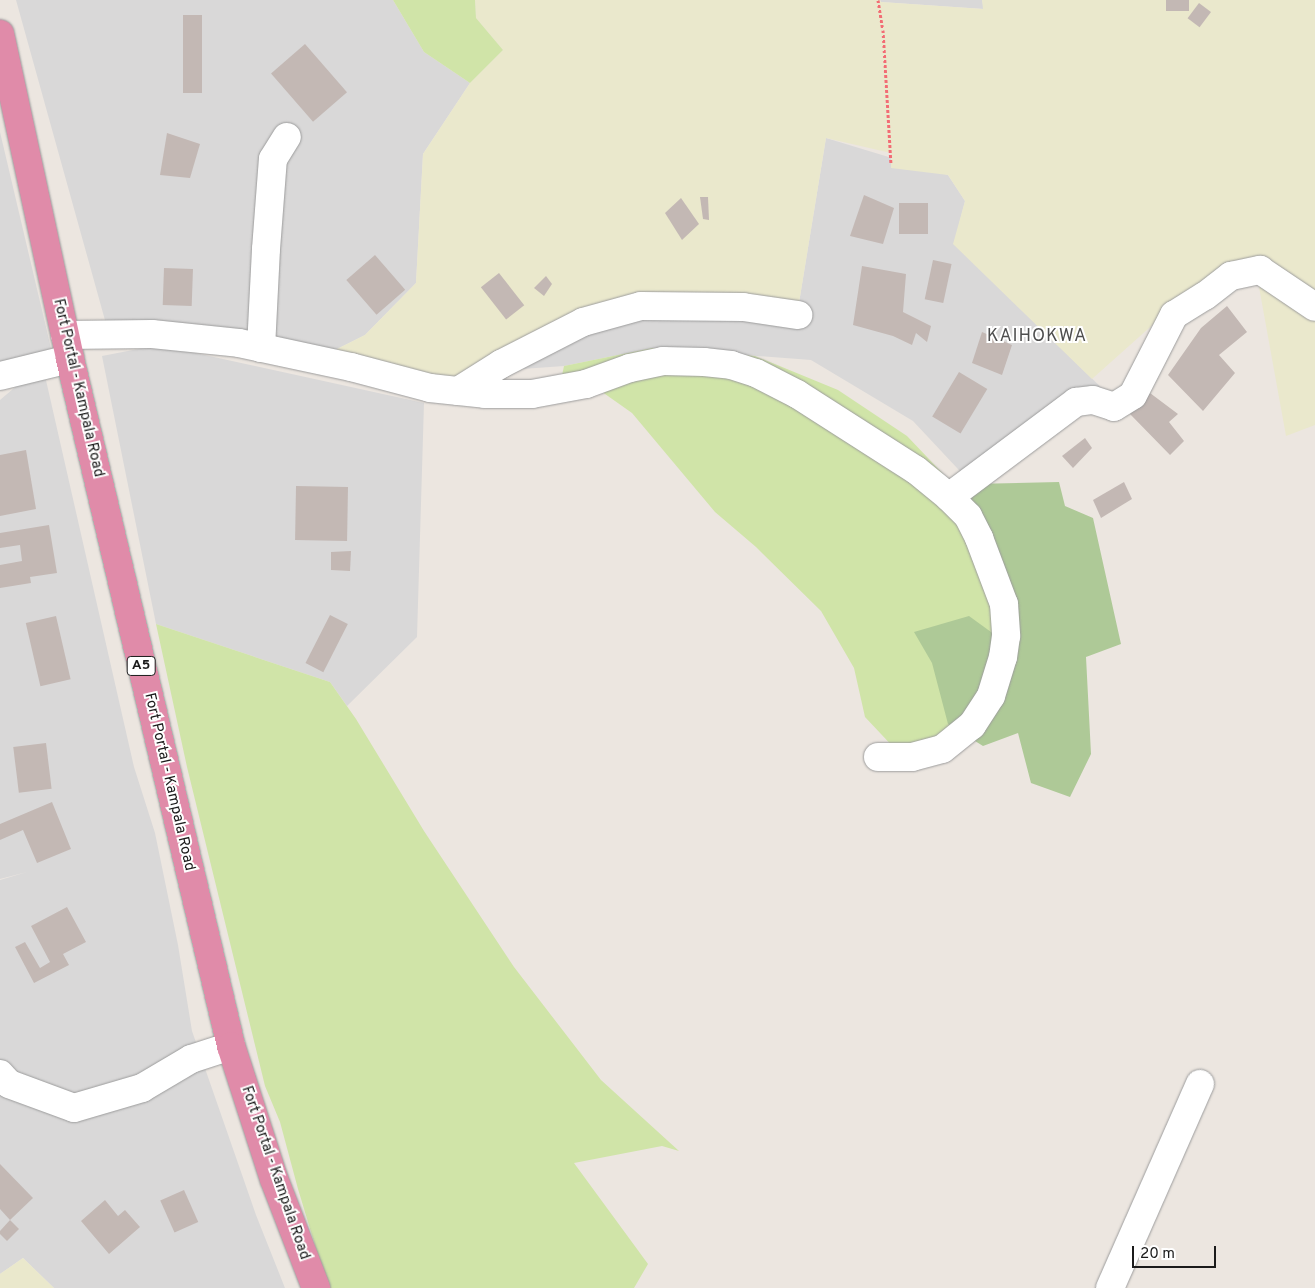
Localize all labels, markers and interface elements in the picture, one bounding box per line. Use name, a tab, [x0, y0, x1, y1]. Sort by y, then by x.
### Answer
street label: Fort Portal - Kampala Road	[49, 297, 107, 479]
district label: KAIHOKWA	[986, 326, 1088, 348]
road number: A5	[126, 654, 156, 678]
street label: Fort Portal - Kampala Road	[140, 691, 198, 873]
street label: Fort Portal - Kampala Road	[237, 1084, 313, 1262]
scale bar	[1135, 1236, 1219, 1268]
text: 20 m	[1140, 1245, 1175, 1264]

